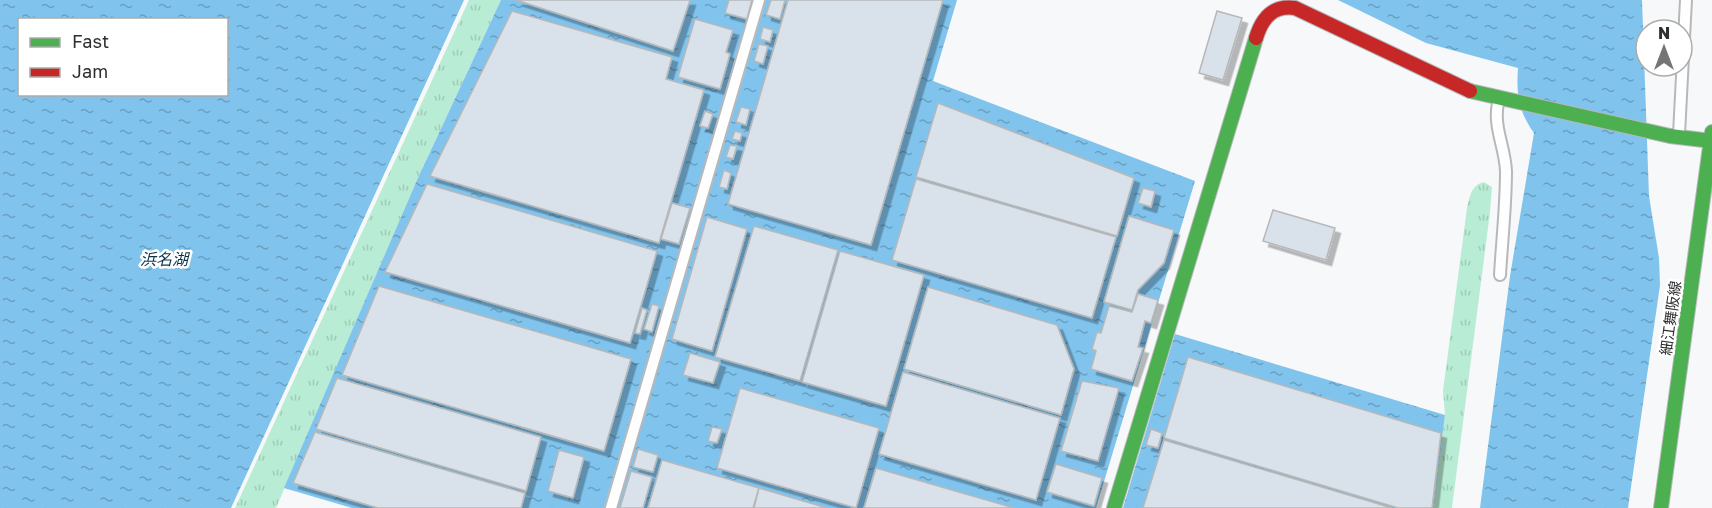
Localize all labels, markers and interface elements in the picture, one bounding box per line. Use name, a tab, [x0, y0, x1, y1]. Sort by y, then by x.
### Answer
legend	[18, 18, 228, 96]
north arrow	[1634, 18, 1694, 78]
text: N	[1658, 23, 1670, 43]
text: Fast	[72, 30, 109, 52]
text: Jam	[72, 60, 108, 82]
water label: 浜名湖	[140, 249, 191, 269]
street label: 細江舞阪線	[1656, 280, 1684, 356]

